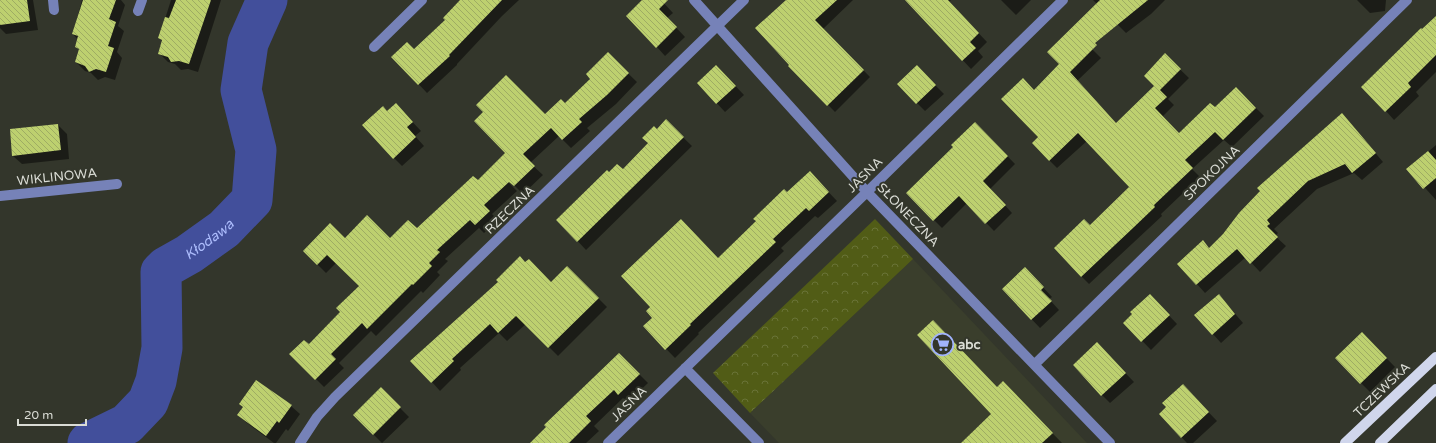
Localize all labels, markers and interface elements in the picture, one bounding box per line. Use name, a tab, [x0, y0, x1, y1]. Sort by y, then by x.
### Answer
street label: SPOKOJNA	[1181, 142, 1244, 204]
street label: JASNA	[844, 154, 886, 196]
street label: WIKLINOWA	[16, 165, 98, 189]
street label: SŁONECZNA	[874, 180, 943, 250]
street label: RZECZNA	[482, 182, 539, 238]
water label: Kłodawa	[181, 215, 238, 263]
supermarket icon: abc	[929, 332, 955, 358]
place label: abc	[958, 337, 981, 353]
street label: TCZEWSKA	[1350, 359, 1414, 421]
street label: JASNA	[608, 383, 651, 425]
scale bar	[18, 401, 86, 427]
text: 20 m	[24, 408, 53, 422]

